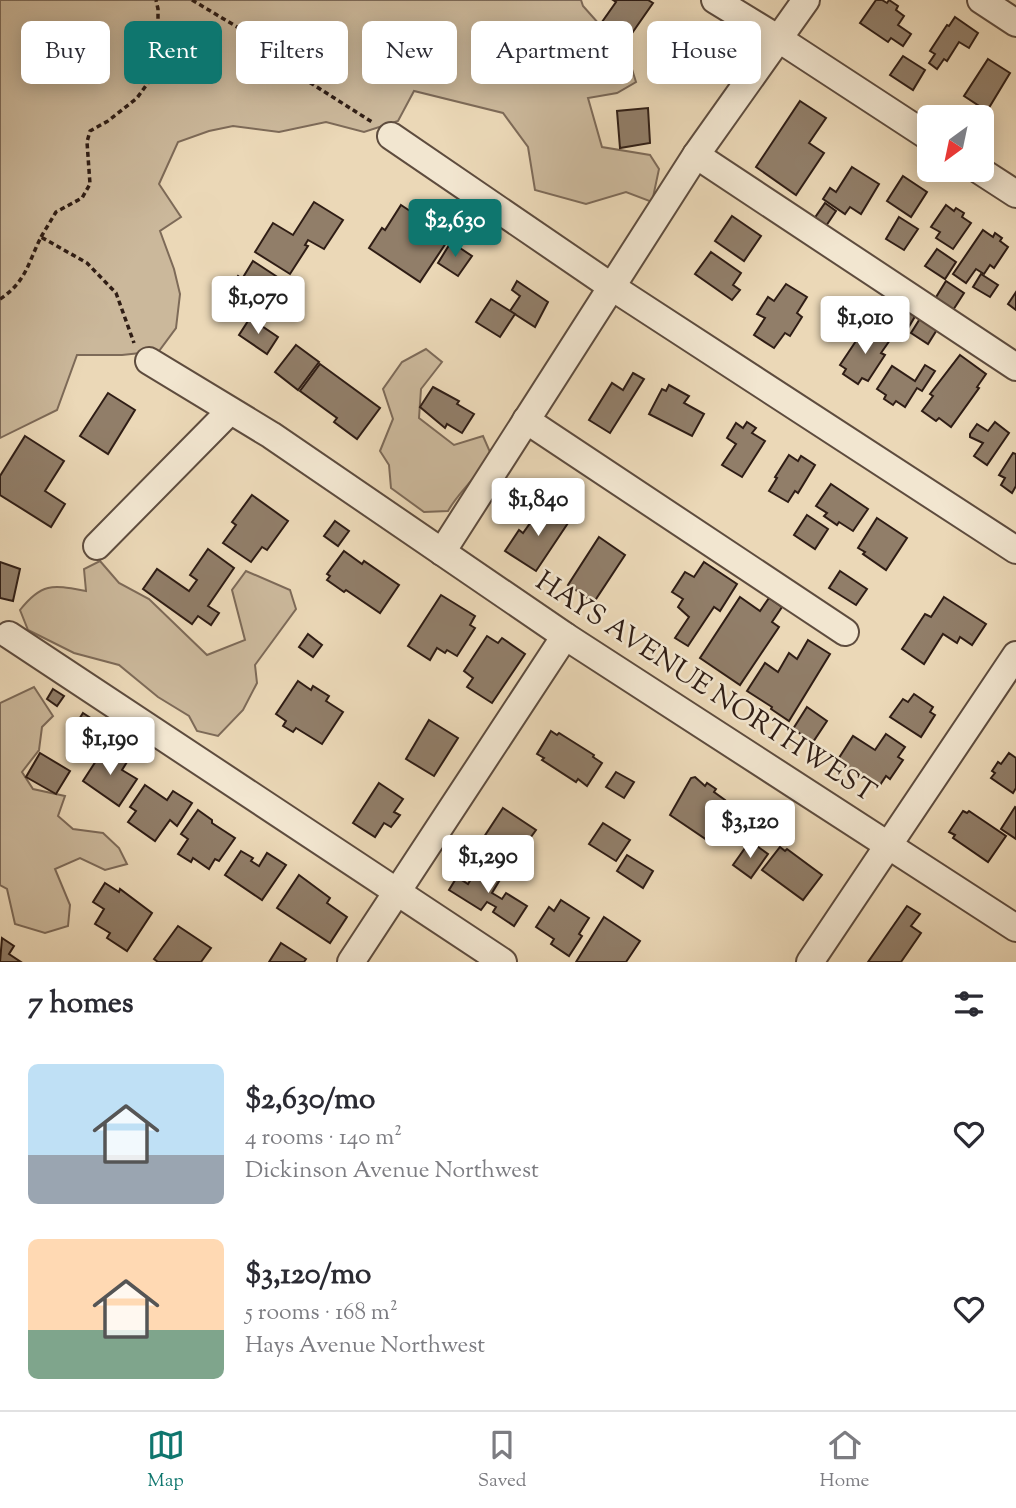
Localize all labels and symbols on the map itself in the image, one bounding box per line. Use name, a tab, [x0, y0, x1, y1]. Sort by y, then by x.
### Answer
north arrow	[917, 105, 994, 182]
pin: $2,630	[398, 200, 512, 259]
pin: $1,070	[201, 276, 315, 336]
pin: $1,010	[808, 296, 922, 356]
pin: $1,840	[481, 478, 595, 538]
street label: HAYS AVENUE NORTHWEST	[527, 563, 883, 814]
pin: $1,190	[53, 718, 167, 777]
pin: $3,120	[693, 800, 807, 860]
pin: $1,290	[431, 836, 545, 895]

